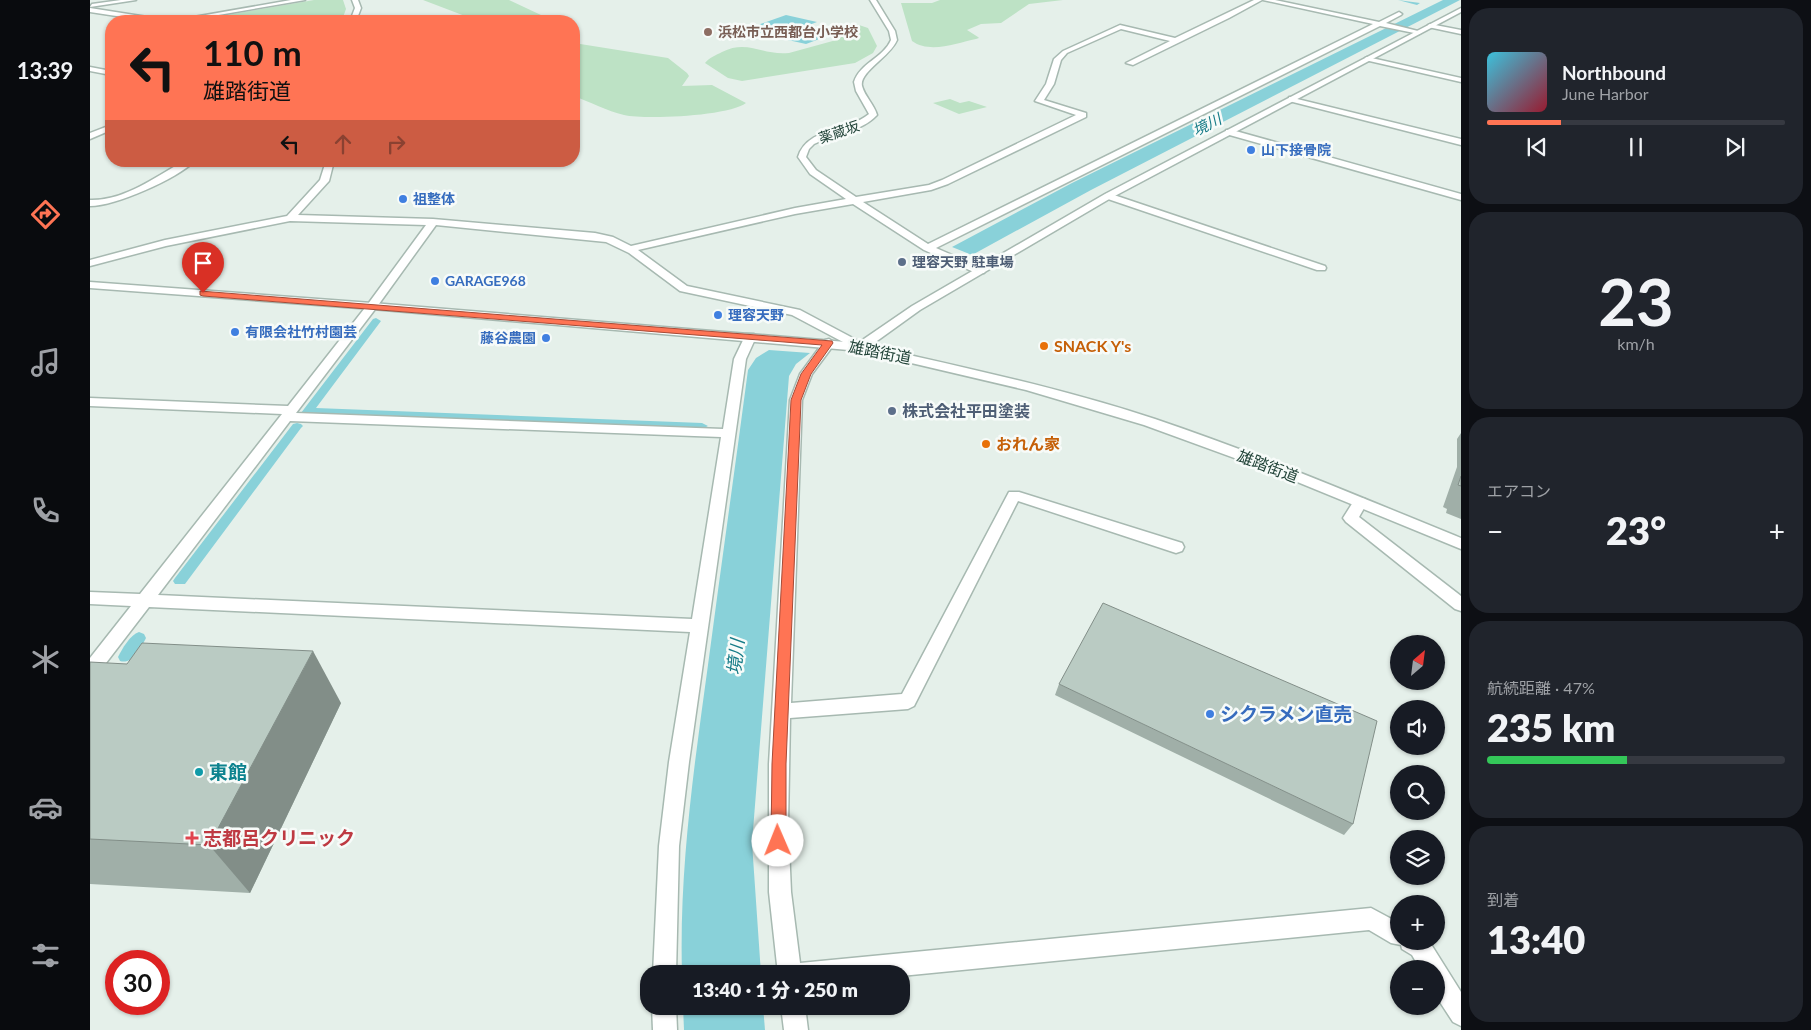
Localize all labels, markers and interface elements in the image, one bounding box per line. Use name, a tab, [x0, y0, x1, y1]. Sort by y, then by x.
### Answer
place label: 浜松市立西都台小学校	[718, 23, 858, 40]
marker: 浜松市立西都台小学校	[702, 26, 714, 38]
text: 110 m	[203, 31, 302, 73]
icon: left	[120, 35, 185, 100]
text: 13:39	[17, 57, 73, 84]
text: Northbound	[1562, 61, 1666, 84]
text: 雄踏街道	[203, 77, 291, 104]
text: June Harbor	[1562, 84, 1649, 103]
water label: 境川	[1189, 108, 1226, 139]
street label: 薬蔵坂	[816, 117, 861, 146]
icon: left	[276, 130, 304, 158]
icon: ahead	[329, 130, 357, 158]
icon: right	[382, 130, 410, 158]
icon: previous	[1523, 133, 1551, 161]
icon: pause	[1622, 133, 1650, 161]
icon: next	[1721, 133, 1749, 161]
place label: 山下接骨院	[1261, 141, 1331, 158]
marker: 山下接骨院	[1245, 144, 1257, 156]
place label: 祖整体	[413, 190, 455, 207]
marker: 祖整体	[397, 193, 409, 205]
icon: directions	[28, 197, 63, 232]
pin	[182, 242, 224, 293]
icon: arrive	[189, 249, 217, 277]
place label: 理容天野 駐車場	[912, 253, 1013, 270]
marker: 理容天野 駐車場	[896, 256, 908, 268]
text: 23	[1598, 262, 1674, 340]
place label: GARAGE968	[445, 272, 526, 289]
marker: GARAGE968	[429, 275, 441, 287]
place label: 理容天野	[728, 306, 784, 323]
marker: 理容天野	[712, 309, 724, 321]
place label: 有限会社竹村園芸	[245, 323, 357, 340]
marker: 有限会社竹村園芸	[229, 326, 241, 338]
place label: 藤谷農園	[480, 329, 536, 346]
marker: 藤谷農園	[540, 332, 552, 344]
text: km/h	[1617, 334, 1655, 353]
street label: 雄踏街道	[847, 336, 913, 367]
place label: SNACK Y's	[1054, 336, 1131, 355]
marker: SNACK Y's	[1038, 340, 1050, 352]
icon: music	[28, 345, 63, 380]
place label: 株式会社平田塗装	[902, 401, 1030, 420]
marker: 株式会社平田塗装	[886, 405, 898, 417]
place label: おれん家	[996, 434, 1060, 453]
marker: おれん家	[980, 438, 992, 450]
street label: 雄踏街道	[1235, 445, 1301, 486]
text: エアコン	[1487, 481, 1551, 500]
icon: phone	[28, 493, 63, 528]
text: 23°	[1606, 507, 1666, 553]
text: −	[1487, 514, 1503, 548]
text: +	[1769, 514, 1785, 548]
north arrow	[1390, 635, 1445, 690]
map controls	[1390, 635, 1445, 1015]
water label: 境川	[722, 636, 748, 676]
icon: climate	[28, 642, 63, 677]
text: 航続距離 · 47%	[1487, 678, 1595, 697]
button: sound	[1390, 700, 1445, 755]
place label: シクラメン直売	[1220, 702, 1352, 725]
text: 235 km	[1487, 704, 1615, 750]
marker: シクラメン直売	[1204, 708, 1216, 720]
place label: 東館	[209, 760, 247, 783]
button: search	[1390, 765, 1445, 820]
marker: 東館	[193, 766, 205, 778]
icon: car	[28, 790, 63, 825]
position arrow	[751, 814, 803, 866]
place label: 志都呂クリニック	[203, 826, 355, 849]
button: layers	[1390, 830, 1445, 885]
marker: 志都呂クリニック	[185, 831, 199, 845]
text: 到着	[1487, 890, 1519, 909]
button: +	[1390, 895, 1445, 950]
text: 13:40	[1487, 916, 1585, 962]
icon: filters	[28, 938, 63, 973]
speed limit sign: 30	[105, 950, 170, 1015]
button: −	[1390, 960, 1445, 1015]
text: 13:40 · 1 分 · 250 m	[692, 978, 858, 1001]

